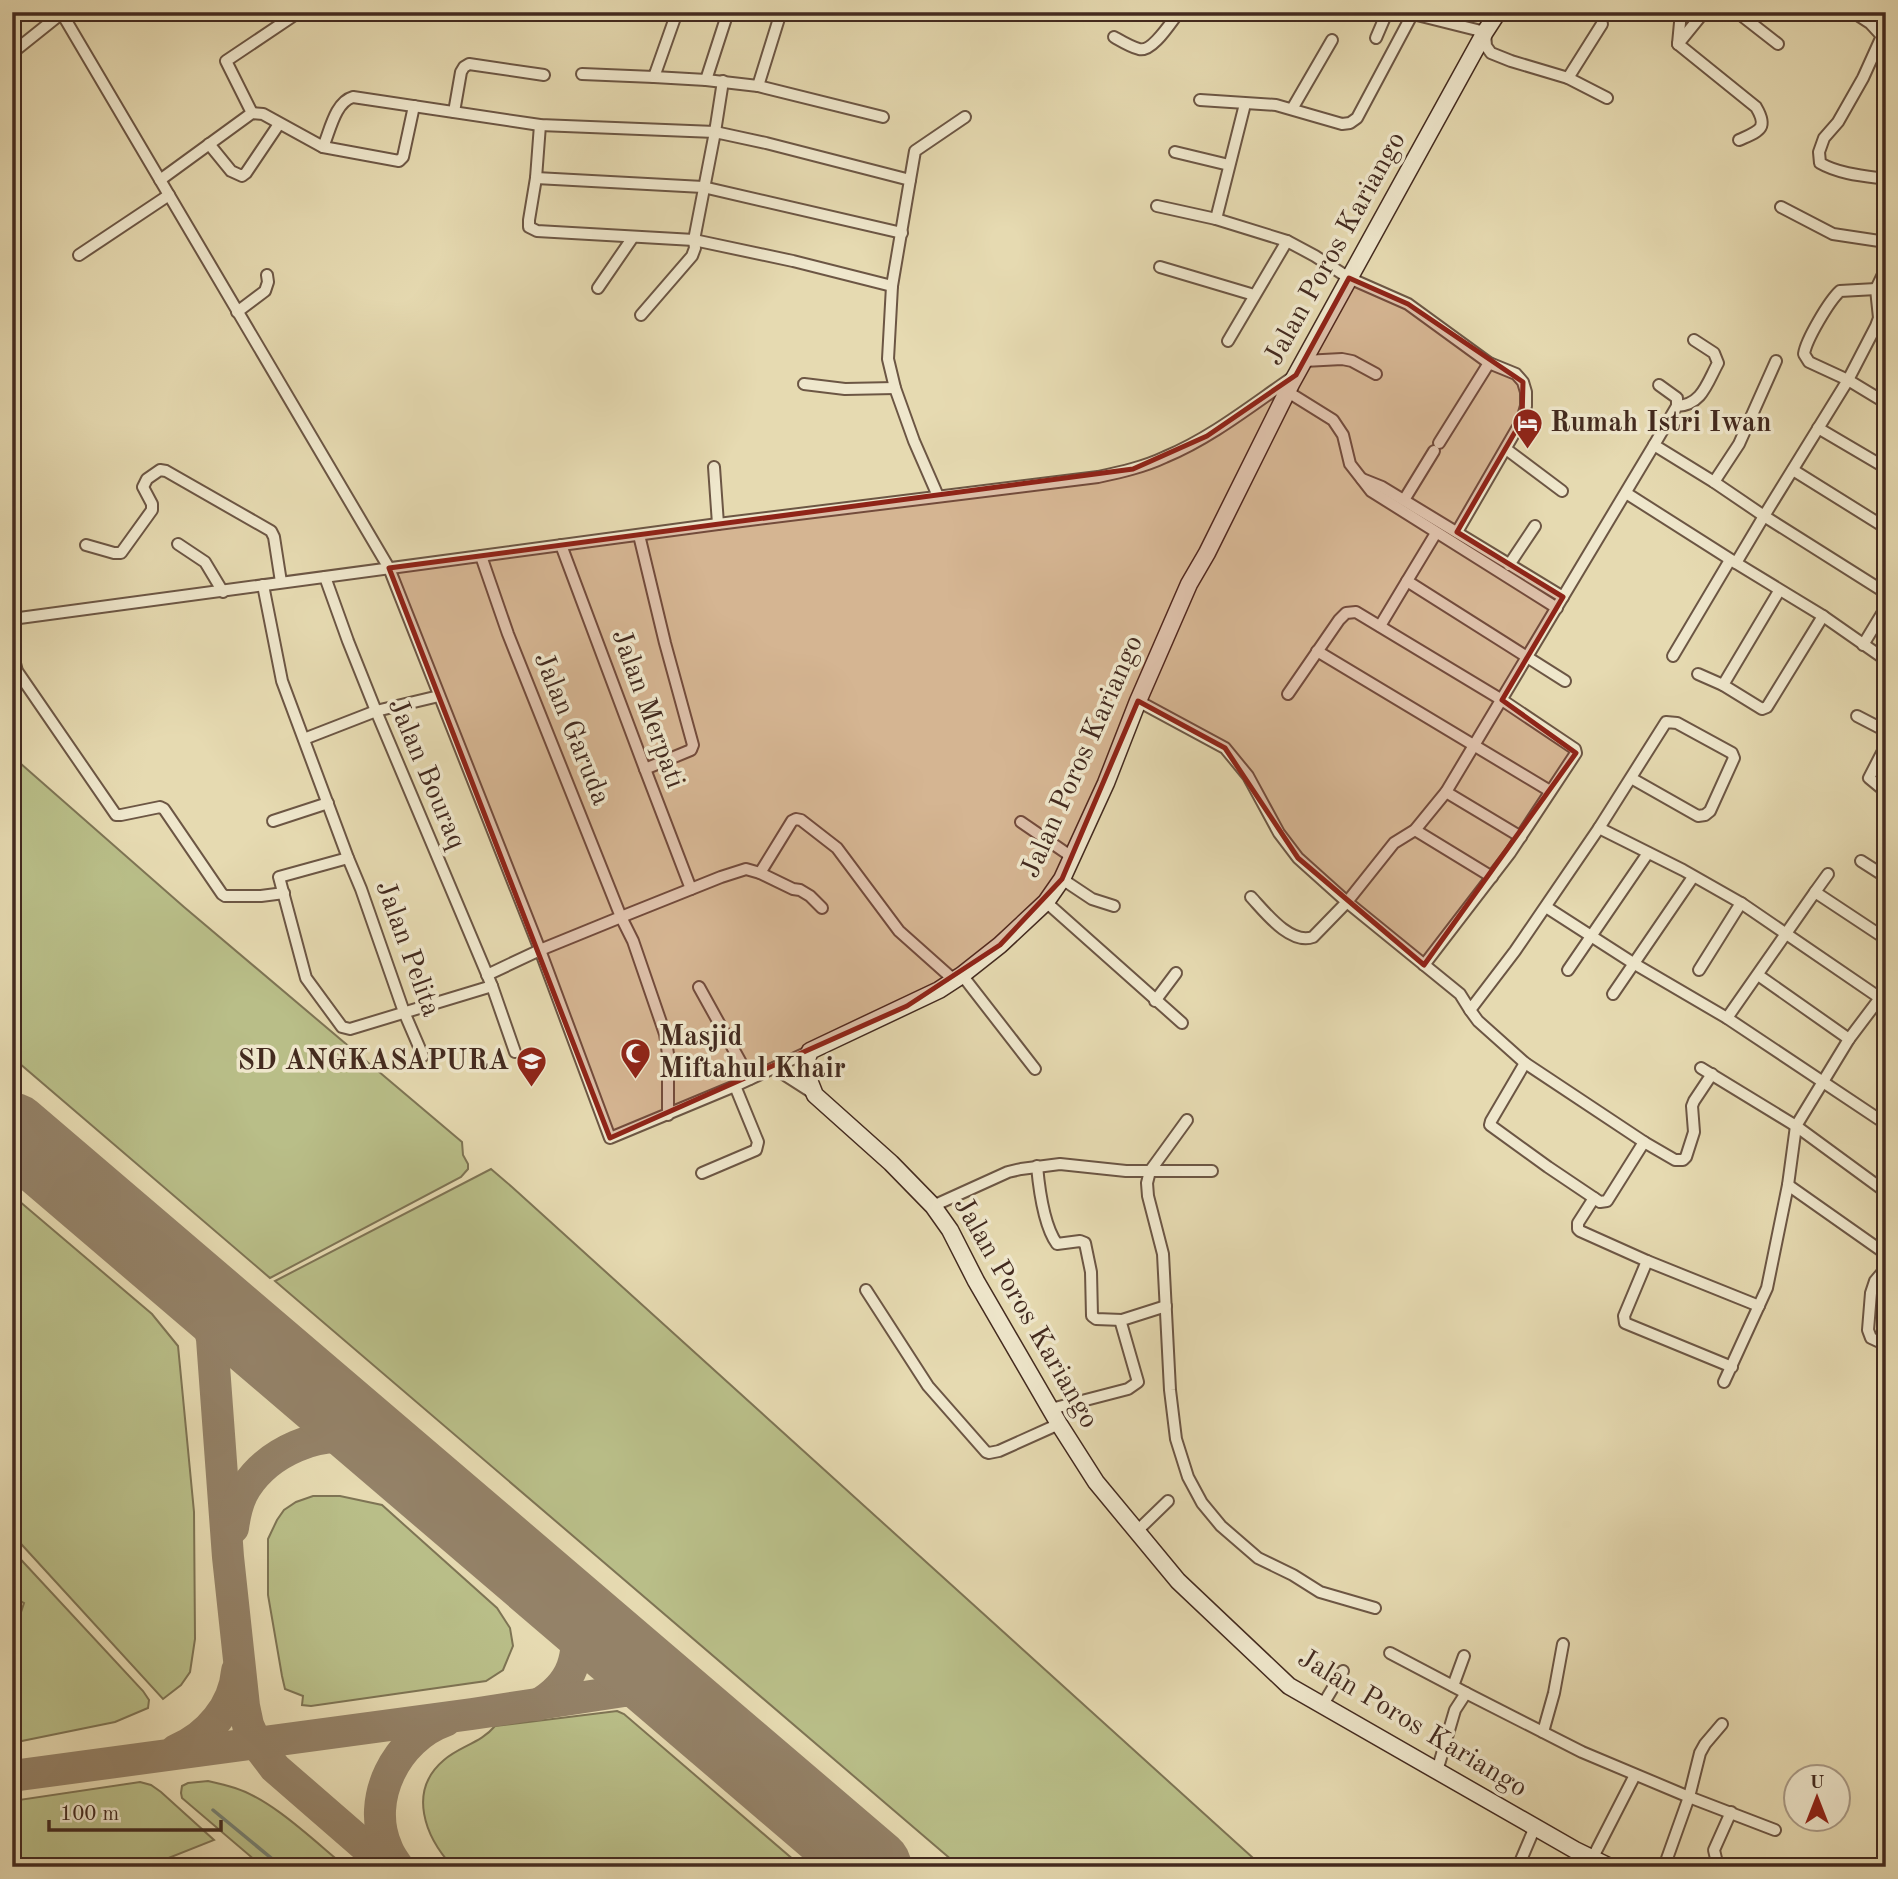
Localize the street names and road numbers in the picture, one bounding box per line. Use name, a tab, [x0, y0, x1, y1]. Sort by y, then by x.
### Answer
street label: Jalan Poros Kariango	[1260, 128, 1412, 370]
street label: Jalan Merpati	[605, 626, 689, 792]
street label: Jalan Poros Kariango	[1017, 632, 1149, 882]
street label: Jalan Garuda	[528, 649, 614, 810]
street label: Jalan Bouraq	[382, 695, 470, 853]
street label: Jalan Pelita	[369, 877, 445, 1021]
street label: Jalan Poros Kariango	[947, 1192, 1103, 1434]
street label: Jalan Poros Kariango	[1292, 1644, 1532, 1804]

